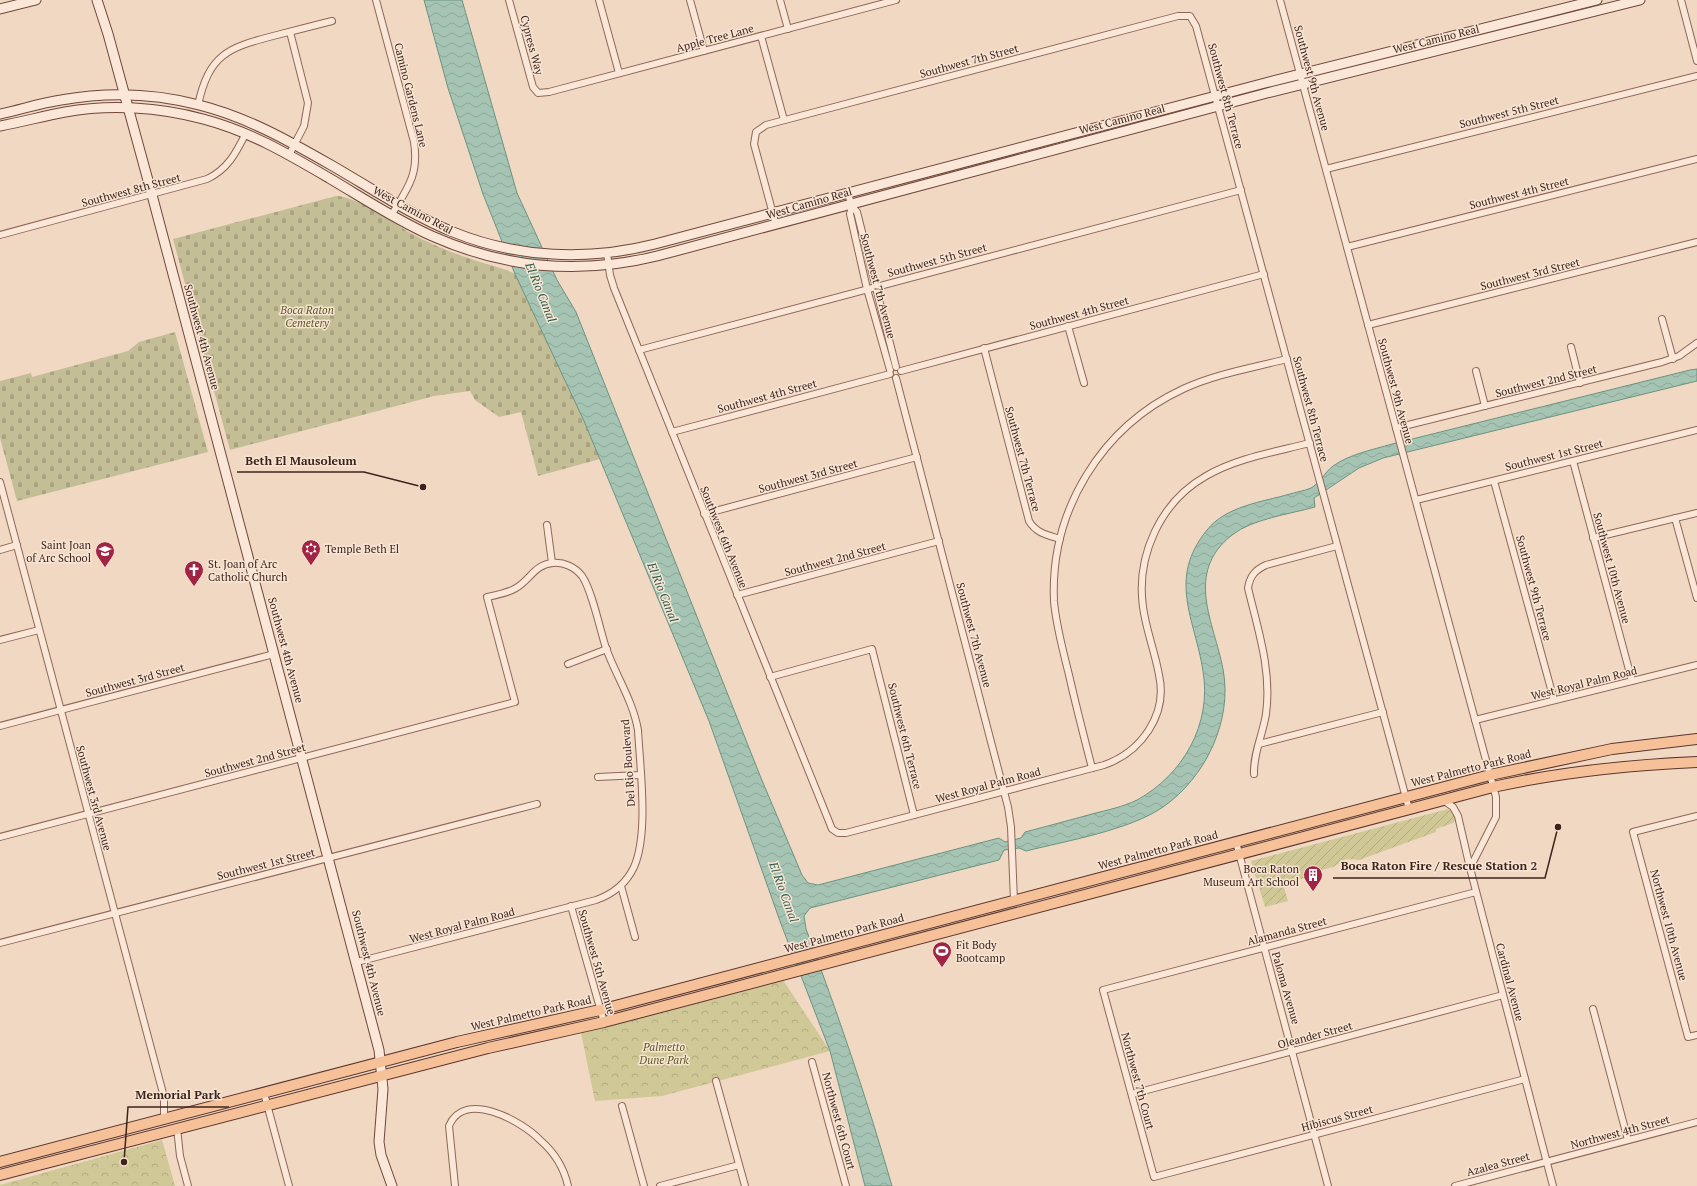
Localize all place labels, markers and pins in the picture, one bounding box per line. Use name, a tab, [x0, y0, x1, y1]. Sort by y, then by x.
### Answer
callout: Beth El Mausoleum	[237, 448, 364, 472]
place label: Saint Joan of Arc School	[26, 538, 91, 565]
synagogue icon: Temple Beth El	[300, 538, 322, 566]
school or university icon: Saint Joan of Arc School	[94, 540, 116, 568]
place label: Temple Beth El	[325, 542, 399, 556]
place label: St. Joan of Arc Catholic Church	[208, 557, 288, 584]
church icon: St. Joan of Arc Catholic Church	[183, 559, 205, 587]
callout: Boca Raton Fire / Rescue Station 2	[1333, 854, 1545, 878]
place label: Boca Raton Museum Art School	[1203, 862, 1299, 889]
building icon: Boca Raton Museum Art School	[1302, 864, 1324, 892]
place label: Fit Body Bootcamp	[956, 938, 1005, 965]
sports icon: Fit Body Bootcamp	[931, 940, 953, 968]
callout: Memorial Park	[128, 1083, 229, 1107]

